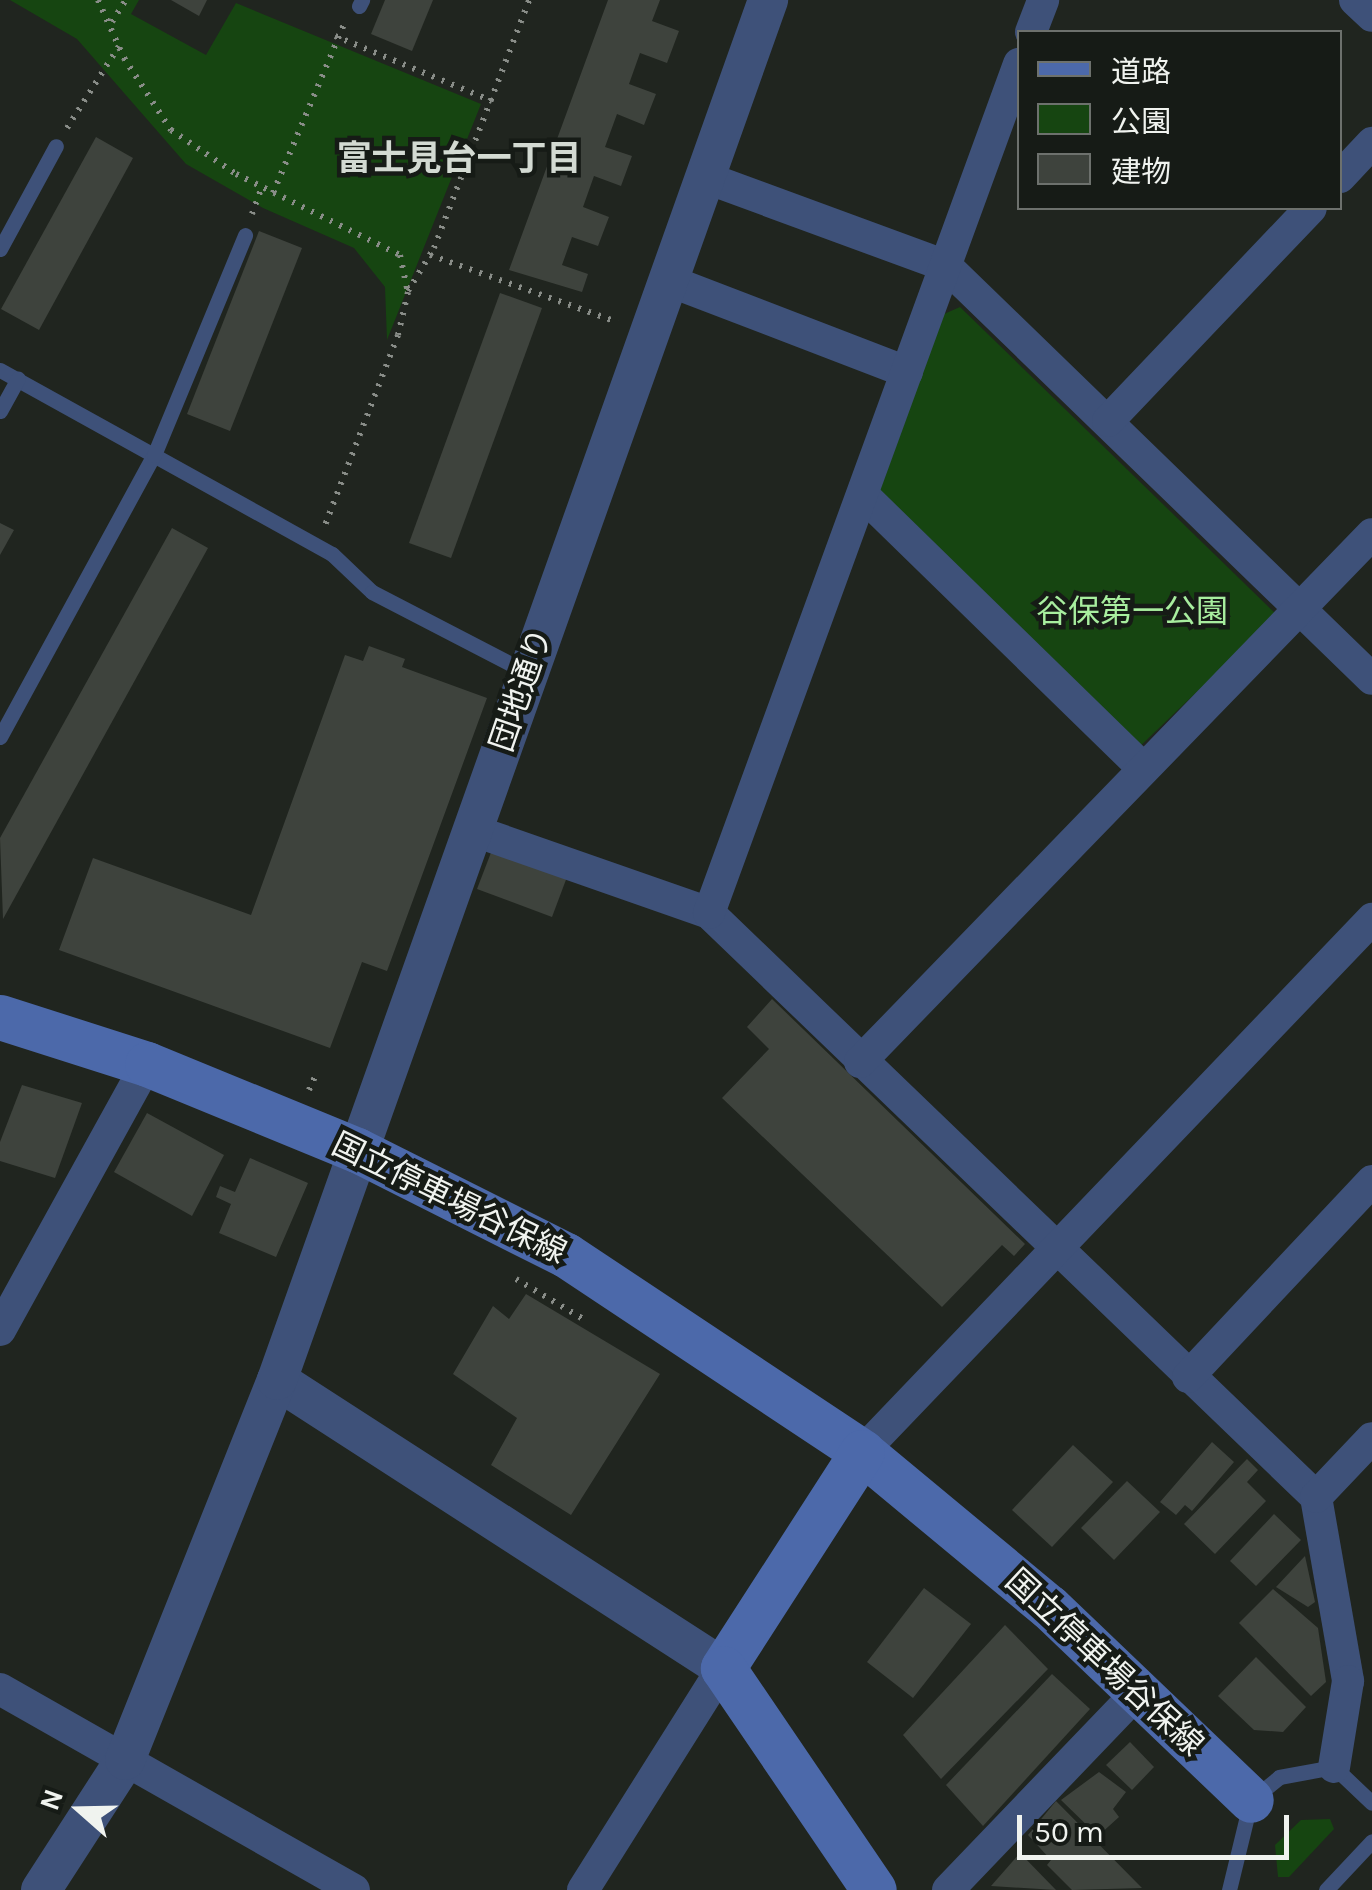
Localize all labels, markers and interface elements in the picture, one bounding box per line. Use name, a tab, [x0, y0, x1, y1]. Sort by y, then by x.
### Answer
legend	[1017, 30, 1342, 210]
text: 道路	[1111, 54, 1171, 90]
text: 公園	[1111, 104, 1171, 140]
district label: 富士見台一丁目	[337, 138, 581, 180]
text: 建物	[1111, 154, 1171, 190]
park label: 谷保第一公園	[1036, 593, 1228, 631]
street label: 団地通り	[483, 623, 561, 757]
street label: 国立停車場谷保線	[326, 1126, 572, 1272]
street label: 国立停車場谷保線	[997, 1562, 1211, 1764]
north arrow	[30, 1760, 130, 1860]
text: N	[32, 1784, 70, 1815]
scale bar	[1022, 1795, 1294, 1857]
text: 50 m	[1034, 1814, 1104, 1850]

